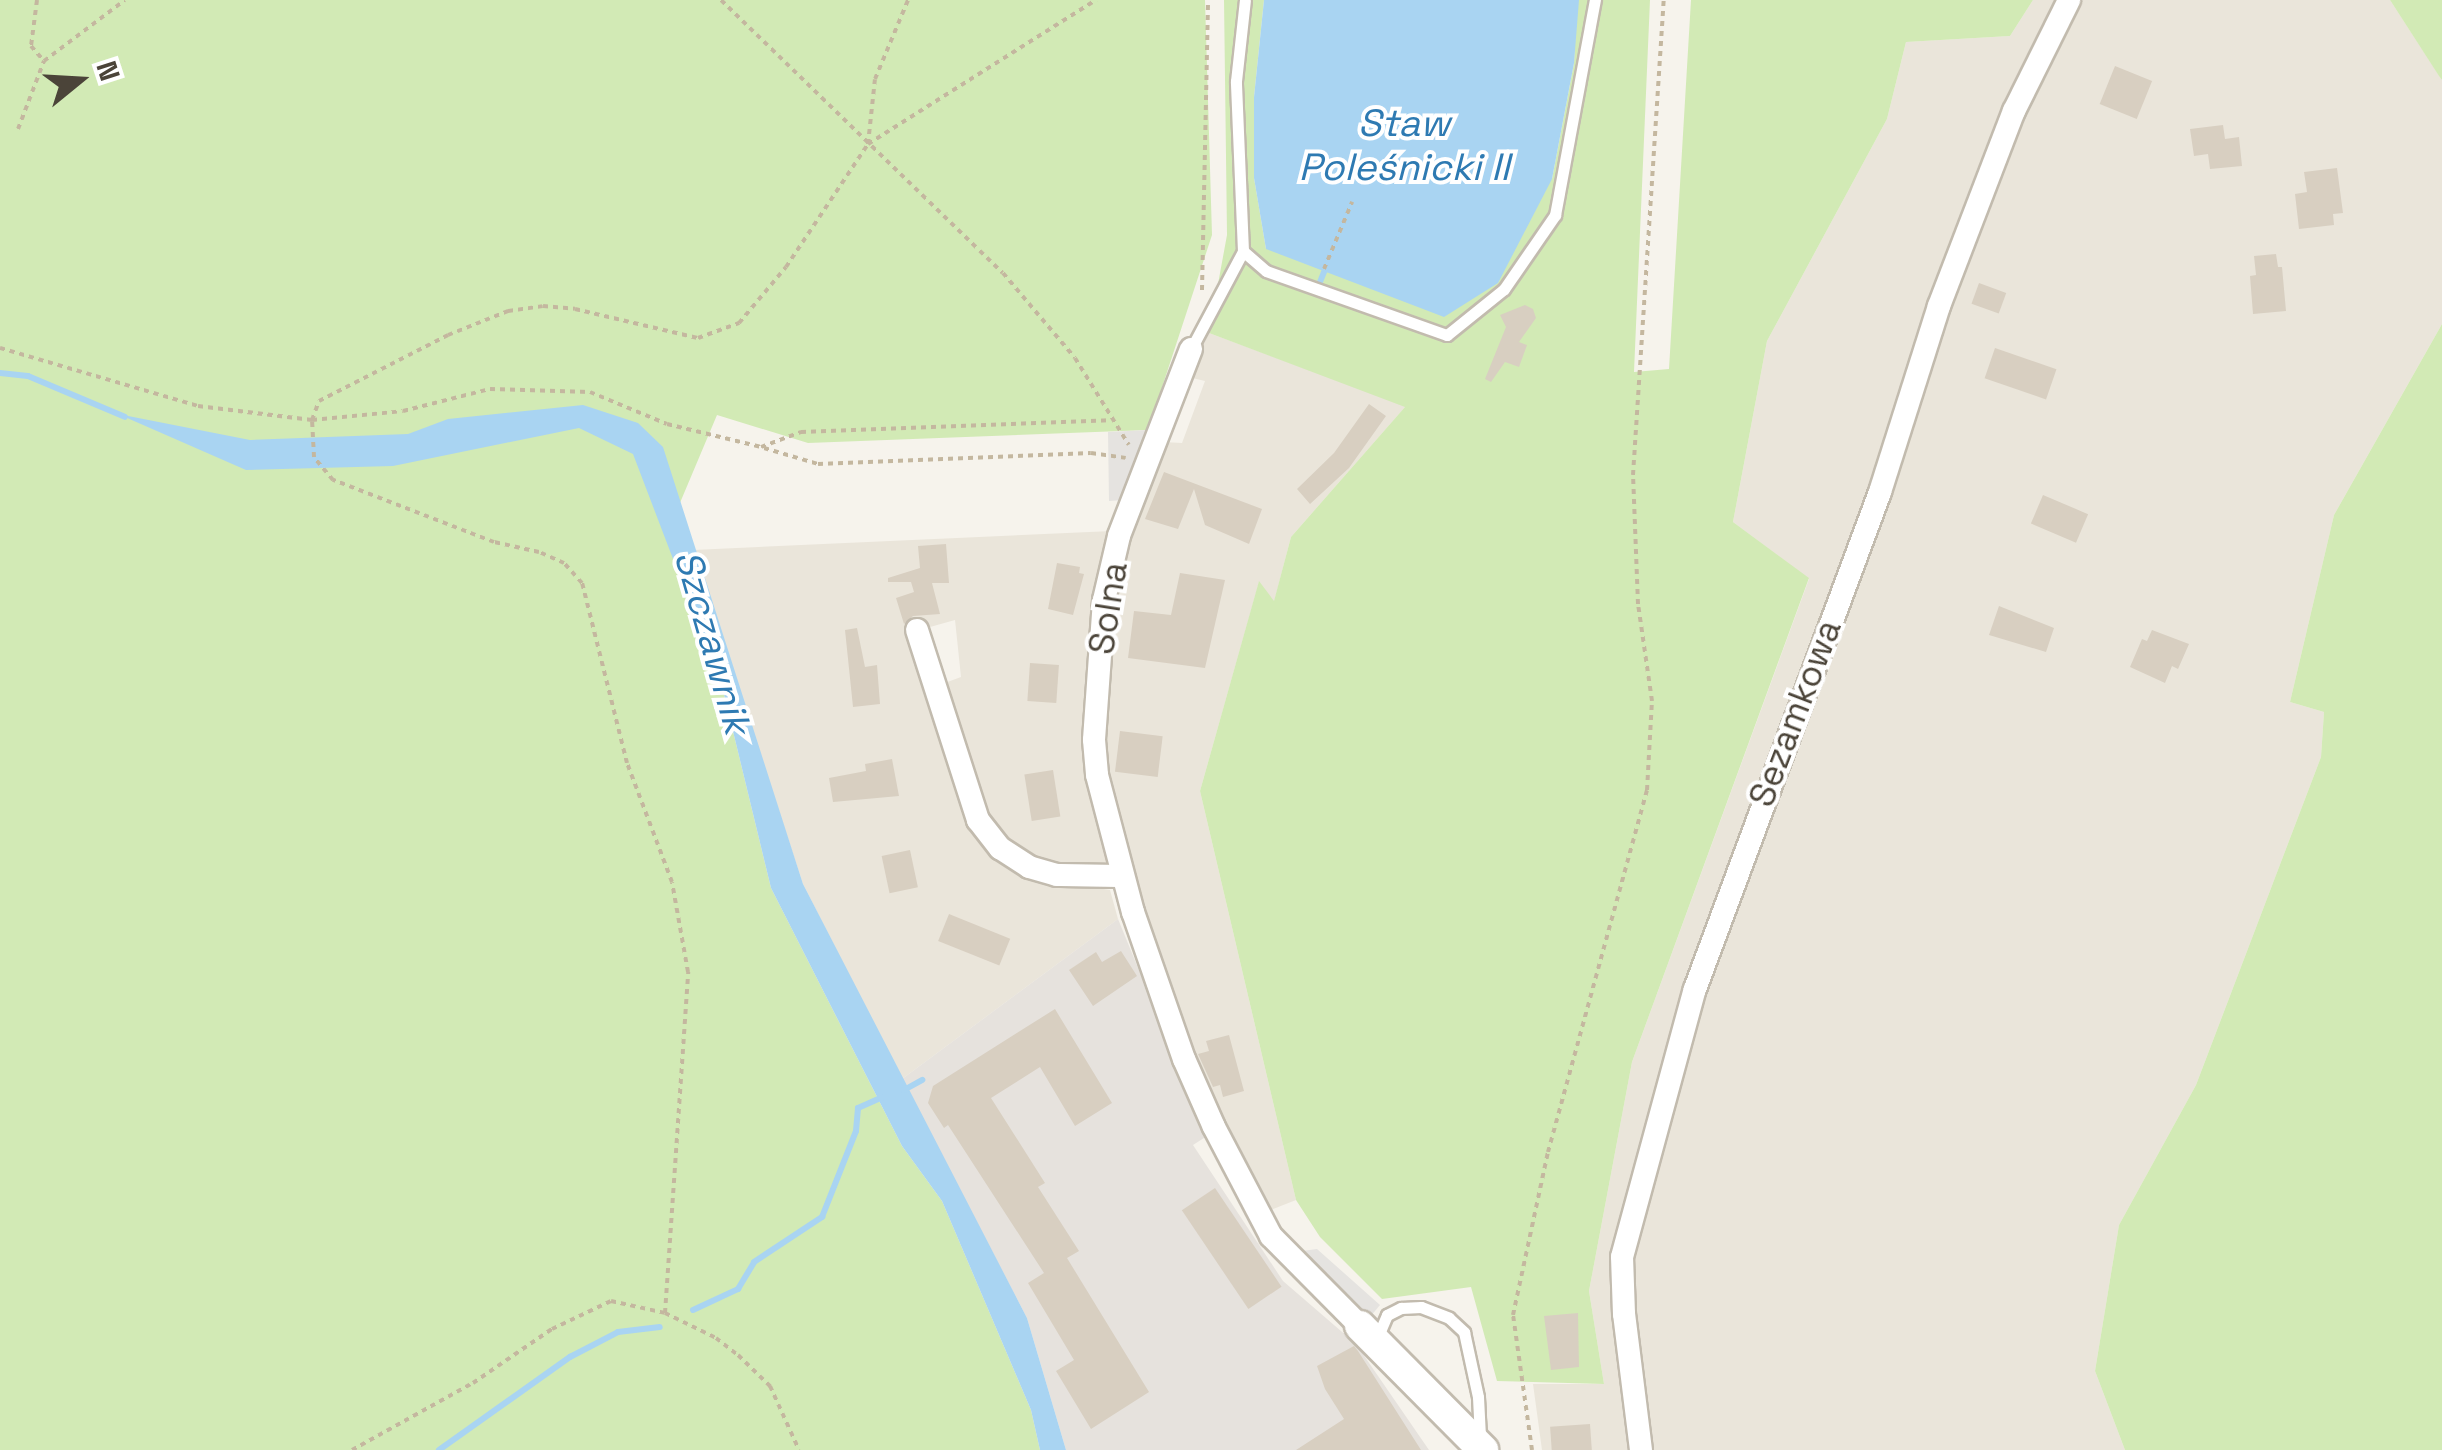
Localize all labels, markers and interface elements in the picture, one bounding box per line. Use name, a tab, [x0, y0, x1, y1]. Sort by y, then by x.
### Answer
north arrow	[30, 30, 130, 130]
text: N	[89, 56, 129, 85]
water label: Staw Poleśnicki II	[1299, 101, 1509, 190]
water label: Szczawnik	[664, 545, 760, 739]
street label: Solna	[1080, 559, 1136, 657]
street label: Sezamkowa	[1740, 614, 1850, 812]

